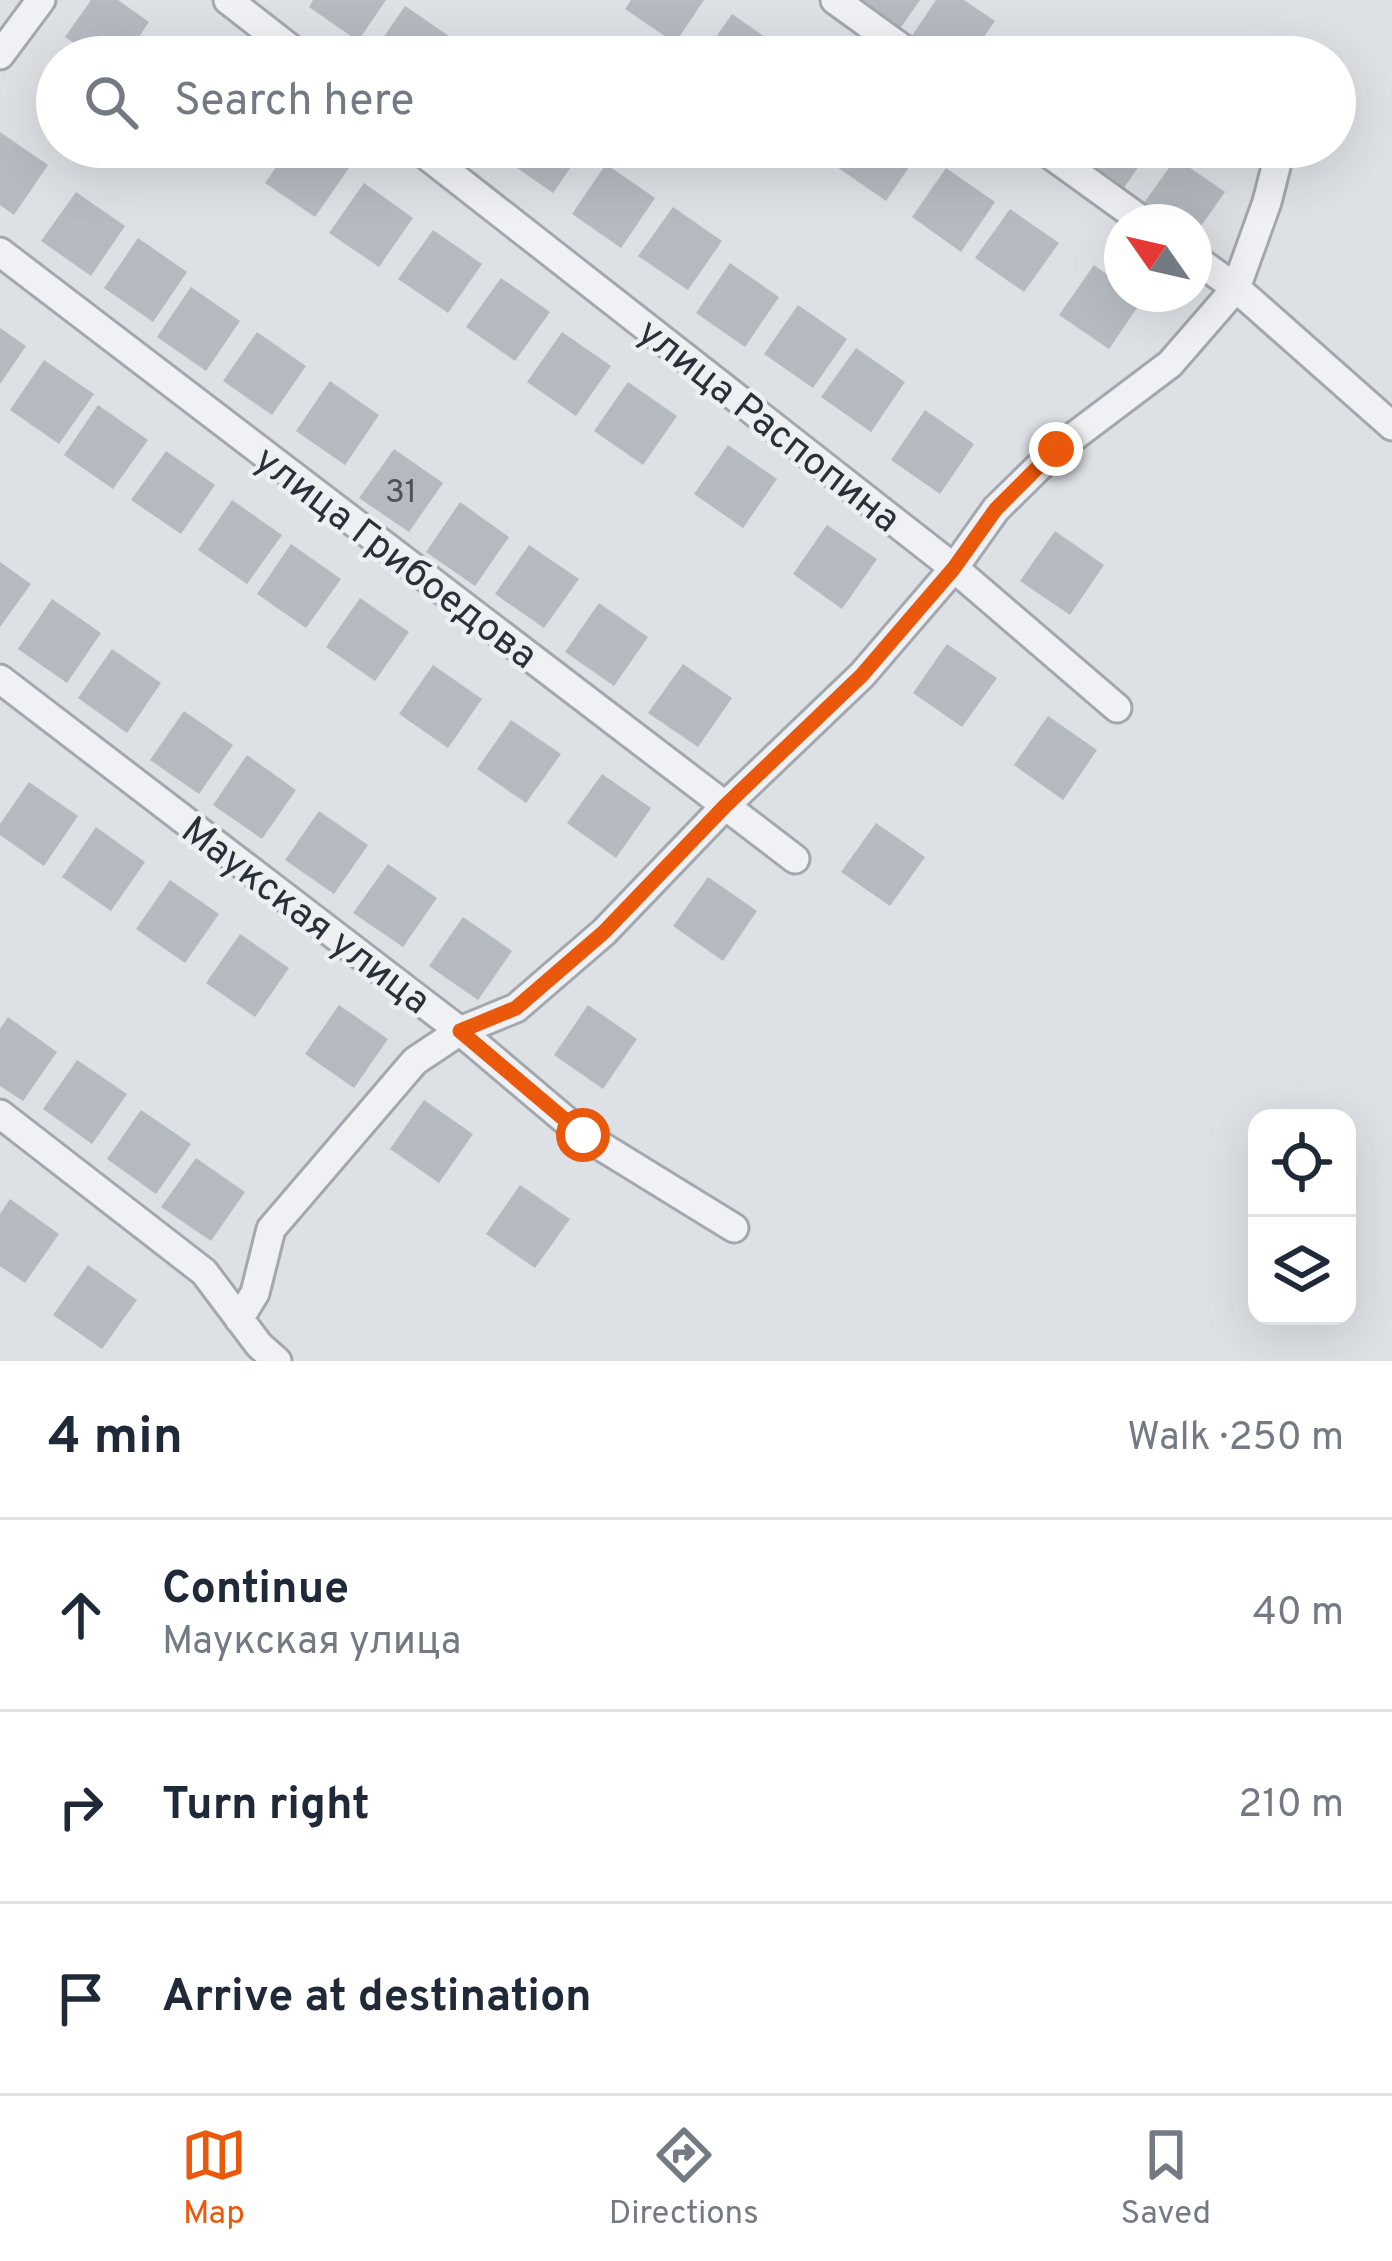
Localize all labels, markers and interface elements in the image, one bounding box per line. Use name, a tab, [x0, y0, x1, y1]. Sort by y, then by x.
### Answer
search box	[36, 36, 1356, 168]
icon: search	[78, 69, 144, 135]
text: Search here	[174, 74, 414, 131]
north arrow	[1104, 204, 1212, 312]
street label: улица Распопина	[626, 310, 909, 545]
route end	[1029, 422, 1083, 476]
street label: улица Грибоедова	[243, 437, 545, 682]
house number: 31	[385, 473, 417, 515]
street label: Маукская улица	[170, 808, 439, 1027]
route start	[556, 1108, 610, 1162]
map controls	[1248, 1109, 1356, 1325]
button: locate	[1248, 1109, 1356, 1217]
button: layers	[1248, 1217, 1356, 1325]
text: 4 min	[48, 1407, 183, 1472]
text: Walk · 250 m	[1127, 1415, 1344, 1464]
text: Continue	[162, 1562, 349, 1619]
icon: ahead	[48, 1582, 114, 1648]
text: 40 m	[1253, 1590, 1344, 1639]
text: Маукская улица	[162, 1619, 461, 1668]
icon: right	[48, 1774, 114, 1840]
text: Turn right	[162, 1778, 370, 1835]
text: 210 m	[1238, 1782, 1344, 1831]
icon: arrive	[48, 1966, 114, 2032]
text: Arrive at destination	[162, 1970, 592, 2027]
tab: Map	[181, 2122, 247, 2236]
tab: Directions	[609, 2122, 759, 2236]
tab: Saved	[1120, 2122, 1211, 2236]

